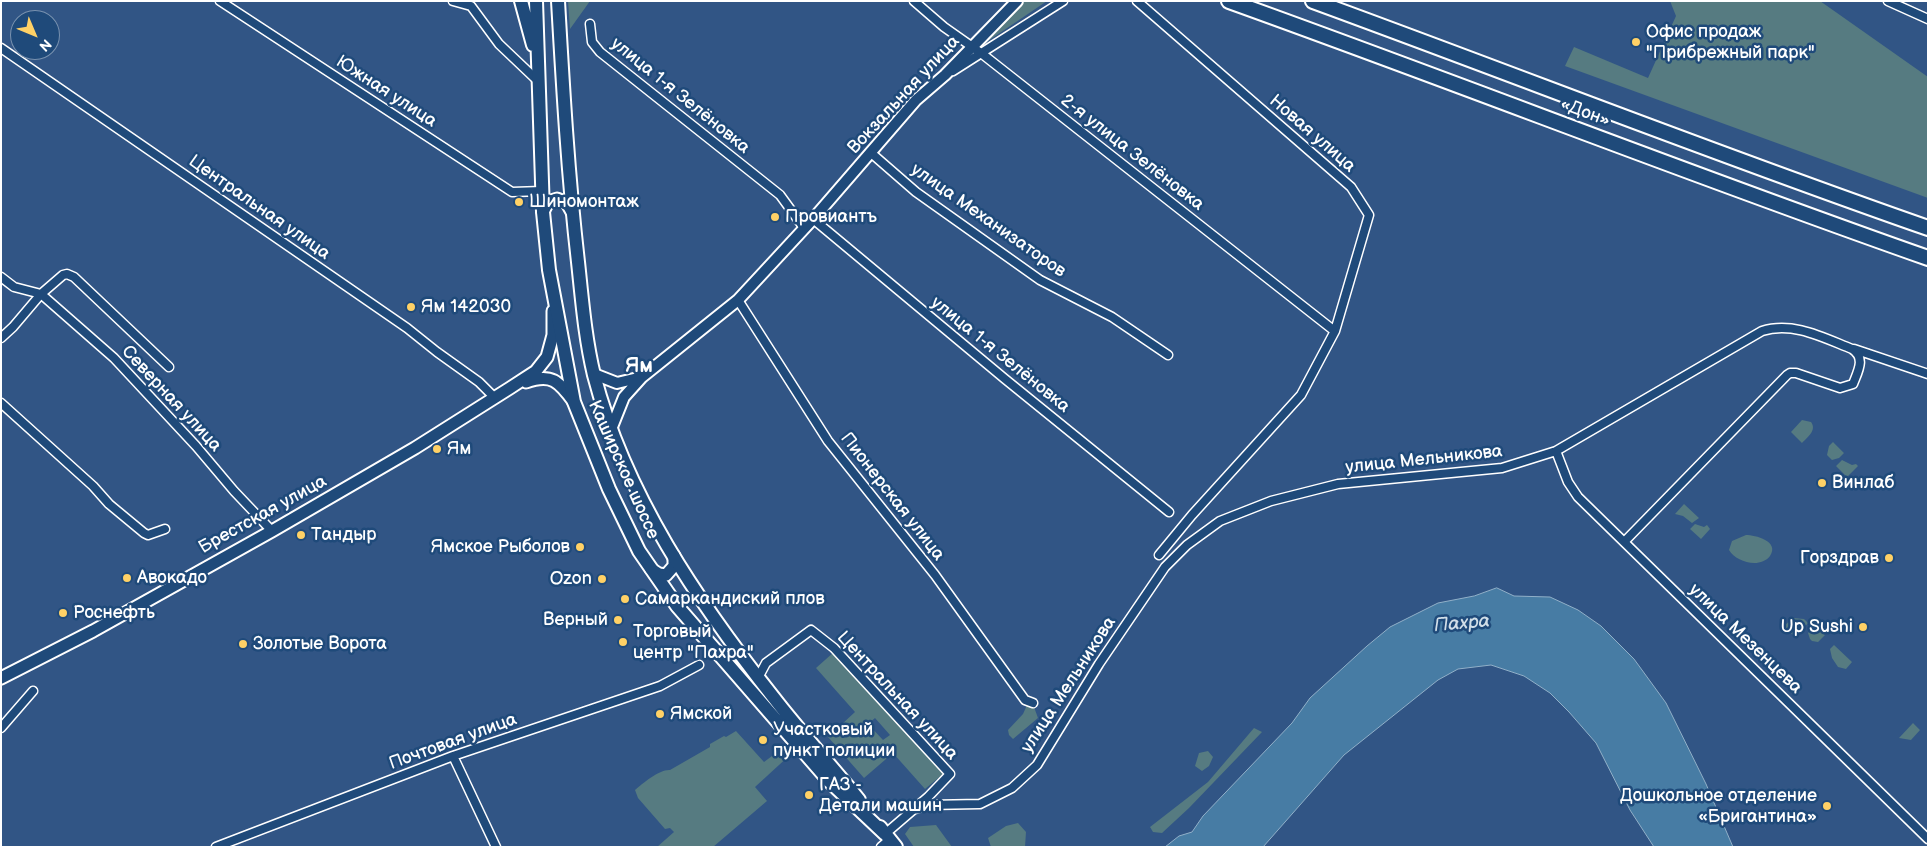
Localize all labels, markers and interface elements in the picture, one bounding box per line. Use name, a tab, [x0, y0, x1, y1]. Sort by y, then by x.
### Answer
north arrow	[10, 10, 60, 60]
place label: Офис продаж "Прибрежный парк"	[1646, 21, 1815, 64]
street label: Вокзальная улица	[843, 31, 965, 159]
street label: улица 1-я Зелёновка	[606, 33, 754, 159]
text: N	[36, 36, 55, 55]
marker: Офис продаж "Прибрежный парк"	[1630, 36, 1642, 48]
street label: Южная улица	[332, 51, 440, 133]
street label: 2-я улица Зелёновка	[1056, 90, 1208, 216]
street label: Новая улица	[1264, 91, 1360, 177]
street label: «Дон»	[1557, 94, 1613, 132]
street label: Центральная улица	[184, 151, 334, 265]
street label: улица Механизаторов	[906, 159, 1070, 283]
place label: Шиномонтаж	[529, 191, 639, 213]
marker: Шиномонтаж	[513, 196, 525, 208]
place label: Провиантъ	[785, 206, 877, 228]
marker: Провиантъ	[769, 211, 781, 223]
street label: улица 1-я Зелёновка	[926, 292, 1074, 418]
place label: Ям 142030	[421, 296, 511, 318]
marker: Ям 142030	[405, 301, 417, 313]
street label: Северная улица	[116, 341, 226, 457]
district label: Ям	[625, 355, 653, 379]
street label: Каширское шоссе	[583, 397, 663, 543]
street label: Пионерская улица	[835, 429, 949, 565]
place label: Ям	[447, 438, 471, 460]
street label: улица Мельникова	[1344, 441, 1504, 479]
marker: Ям	[431, 443, 443, 455]
street label: Брестская улица	[195, 471, 331, 559]
place label: Винлаб	[1832, 472, 1894, 494]
marker: Винлаб	[1816, 477, 1828, 489]
place label: Тандыр	[311, 524, 376, 546]
marker: Тандыр	[295, 529, 307, 541]
place label: Ямское Рыболов	[431, 536, 570, 558]
marker: Ямское Рыболов	[574, 541, 586, 553]
place label: Горздрав	[1800, 547, 1879, 569]
marker: Горздрав	[1883, 552, 1895, 564]
place label: Авокадо	[137, 567, 207, 589]
place label: Ozon	[550, 568, 592, 590]
marker: Авокадо	[121, 572, 133, 584]
marker: Ozon	[596, 573, 608, 585]
street label: улица Мезенцева	[1684, 579, 1806, 699]
place label: Самаркандиский плов	[635, 588, 825, 610]
marker: Самаркандиский плов	[619, 593, 631, 605]
place label: Роснефть	[73, 602, 155, 624]
marker: Роснефть	[57, 607, 69, 619]
place label: Верный	[543, 609, 608, 631]
water label: Пахра	[1433, 610, 1491, 638]
street label: улица Мельникова	[1017, 613, 1121, 757]
marker: Верный	[612, 614, 624, 626]
place label: Up Sushi	[1781, 616, 1853, 638]
place label: Торговый центр "Пахра"	[633, 621, 754, 664]
marker: Up Sushi	[1857, 621, 1869, 633]
street label: Центральная улица	[832, 627, 962, 765]
place label: Золотые Ворота	[253, 633, 387, 655]
marker: Торговый центр "Пахра"	[617, 636, 629, 648]
marker: Золотые Ворота	[237, 638, 249, 650]
place label: Ямской	[670, 703, 732, 725]
marker: Ямской	[654, 708, 666, 720]
street label: Почтовая улица	[386, 709, 520, 775]
place label: Участковый пункт полиции	[773, 719, 895, 762]
marker: Участковый пункт полиции	[757, 734, 769, 746]
place label: ГАЗ - Детали машин	[819, 774, 942, 816]
place label: Дошкольное отделение «Бригантина»	[1620, 785, 1817, 828]
marker: ГАЗ - Детали машин	[803, 789, 815, 801]
marker: Дошкольное отделение «Бригантина»	[1821, 800, 1833, 812]

